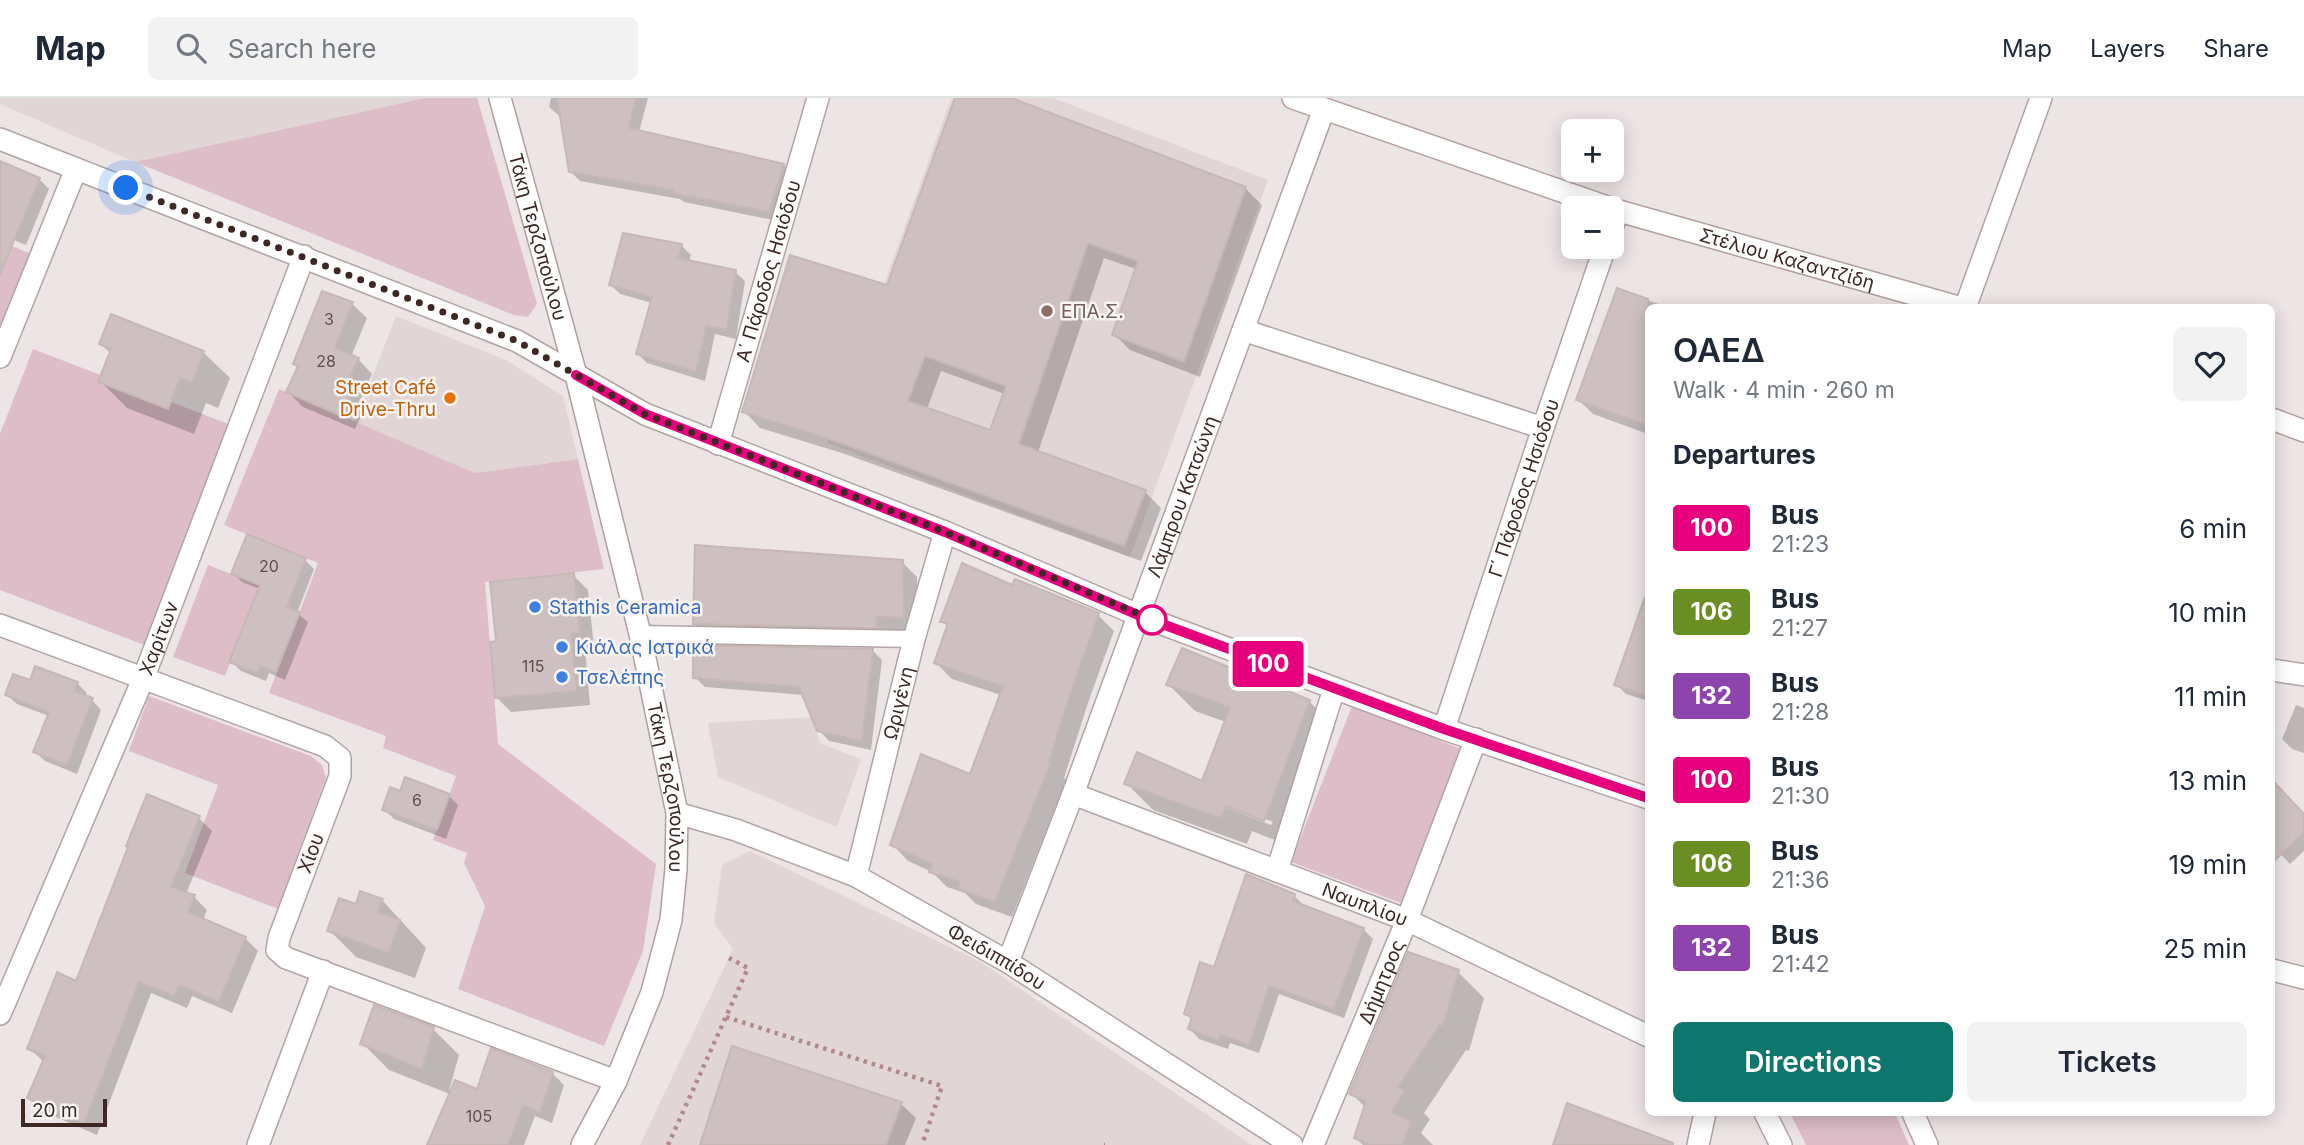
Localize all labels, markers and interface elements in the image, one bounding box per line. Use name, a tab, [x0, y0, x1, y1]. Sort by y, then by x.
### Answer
search box	[148, 17, 638, 80]
text: Map	[35, 28, 106, 68]
icon: search	[172, 29, 210, 67]
text: Search here	[228, 33, 376, 64]
text: Map	[2002, 34, 2052, 63]
text: Layers	[2090, 34, 2165, 63]
text: Share	[2203, 34, 2269, 63]
map controls	[1561, 119, 1624, 259]
button: +	[1561, 119, 1624, 182]
street label: Τάκη Τερζοπούλου	[504, 151, 572, 323]
your location	[108, 170, 143, 205]
street label: Α΄ Πάροδος Ησιόδου	[731, 177, 805, 365]
button: −	[1561, 196, 1624, 259]
street label: Στέλιου Καζαντζίδη	[1697, 223, 1877, 294]
place label: ΕΠΑ.Σ.	[1061, 300, 1124, 323]
marker: ΕΠΑ.Σ.	[1039, 303, 1055, 319]
house number: 3	[324, 309, 334, 329]
button: heart	[2173, 327, 2247, 401]
text: ΟΑΕΔ	[1673, 330, 1765, 370]
house number: 28	[316, 351, 336, 371]
place label: Street Café Drive-Thru	[335, 376, 436, 421]
text: Walk · 4 min · 260 m	[1673, 376, 1895, 404]
marker: Street Café Drive-Thru	[442, 390, 458, 406]
street label: Γ΄ Πάροδος Ησιόδου	[1483, 396, 1564, 580]
street label: Λάμπρου Κατσώνη	[1142, 412, 1222, 581]
text: Departures	[1673, 439, 1816, 470]
text: Bus	[1771, 499, 1819, 530]
text: 100	[1690, 513, 1733, 542]
text: 6 min	[2179, 513, 2247, 544]
text: 21:23	[1771, 530, 1829, 558]
house number: 20	[259, 556, 279, 576]
text: Bus	[1771, 583, 1819, 614]
place label: Stathis Ceramica	[549, 596, 701, 619]
text: 106	[1690, 597, 1733, 626]
text: 10 min	[2168, 597, 2247, 628]
street label: Χαρίτων	[134, 598, 183, 678]
marker: Stathis Ceramica	[527, 599, 543, 615]
unlabelled marker	[1137, 605, 1167, 635]
text: 21:27	[1771, 614, 1828, 642]
place label: Κιάλας Ιατρικά	[576, 636, 714, 659]
marker: Κιάλας Ιατρικά	[554, 639, 570, 655]
line badge: 100	[1228, 641, 1308, 687]
text: 100	[1247, 649, 1289, 678]
house number: 115	[522, 656, 544, 676]
street label: Ωριγένη	[878, 664, 918, 742]
place label: Τσελέπης	[576, 666, 664, 689]
text: Bus	[1771, 667, 1819, 698]
marker: Τσελέπης	[554, 669, 570, 685]
text: 132	[1691, 681, 1732, 710]
text: 11 min	[2174, 681, 2247, 712]
text: 21:28	[1771, 698, 1829, 726]
street label: Τάκη Τερζοπούλου	[643, 700, 689, 873]
text: Bus	[1771, 751, 1819, 782]
text: 100	[1690, 765, 1733, 794]
text: 13 min	[2169, 765, 2247, 796]
text: 21:30	[1771, 782, 1830, 810]
house number: 6	[412, 790, 422, 810]
street label: Χίου	[293, 830, 329, 876]
text: Bus	[1771, 835, 1819, 866]
text: 106	[1690, 849, 1733, 878]
text: 19 min	[2169, 849, 2247, 880]
text: 21:36	[1771, 866, 1829, 894]
street label: Ναυπλίου	[1319, 878, 1411, 931]
street label: Φειδιππίδου	[944, 919, 1050, 995]
text: Bus	[1771, 919, 1819, 950]
text: 132	[1691, 933, 1732, 962]
text: 25 min	[2164, 933, 2247, 964]
street label: Δήμητρος	[1353, 936, 1409, 1027]
text: 21:42	[1771, 950, 1830, 978]
button: Directions	[1673, 1022, 1953, 1102]
button: Tickets	[1967, 1022, 2247, 1102]
scale bar	[21, 1096, 107, 1128]
text: 20 m	[32, 1099, 78, 1122]
house number: 105	[466, 1106, 492, 1126]

